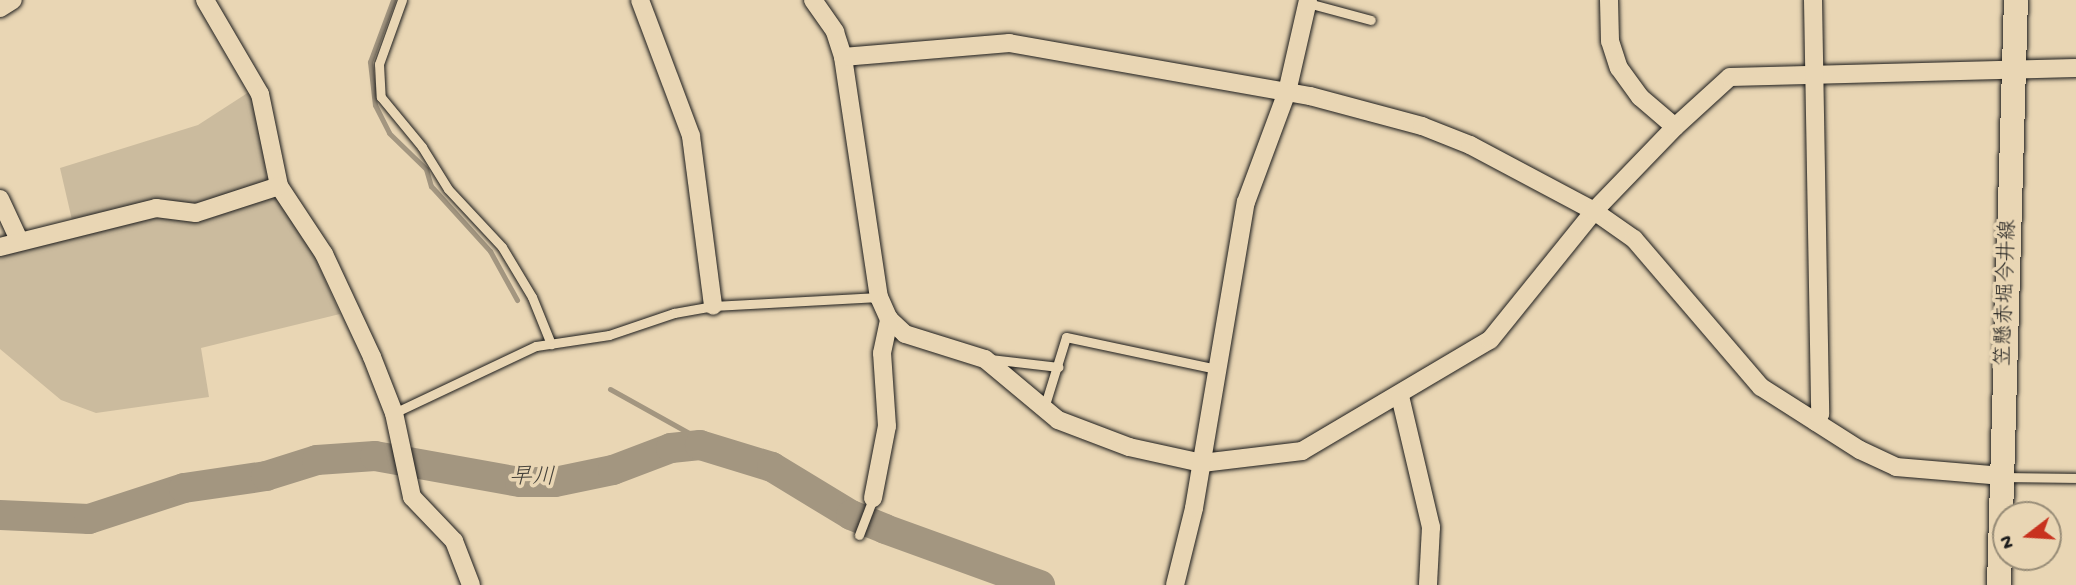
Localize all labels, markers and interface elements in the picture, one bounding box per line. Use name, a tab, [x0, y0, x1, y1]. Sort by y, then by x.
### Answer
street label: 笠懸赤堀今井線	[1993, 219, 2023, 367]
water label: 早川	[509, 465, 555, 493]
north arrow	[1992, 501, 2062, 571]
text: N	[1996, 532, 2021, 551]

